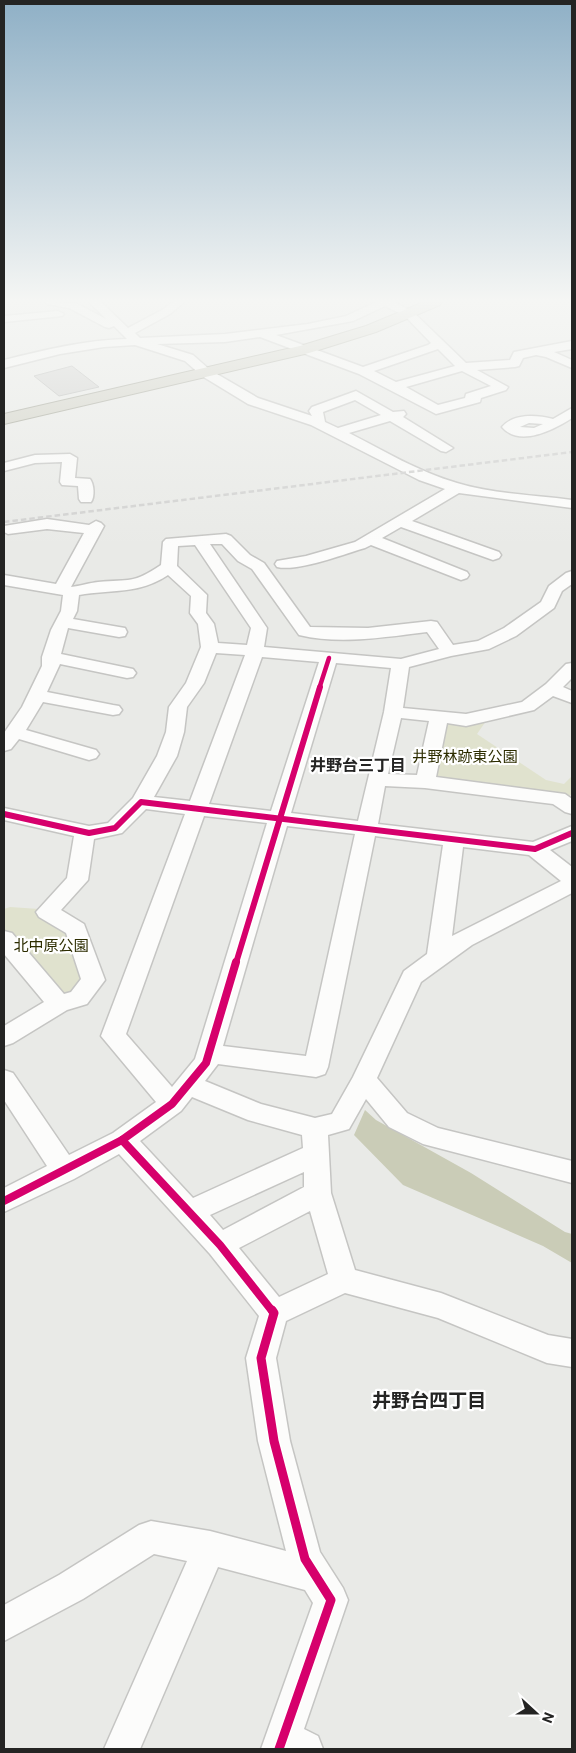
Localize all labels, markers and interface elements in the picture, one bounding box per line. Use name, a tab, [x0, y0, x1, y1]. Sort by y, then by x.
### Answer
park label: 井野林跡東公園	[412, 748, 518, 766]
district label: 井野台三丁目	[310, 756, 406, 775]
park label: 北中原公園	[13, 937, 89, 955]
district label: 井野台四丁目	[372, 1389, 486, 1412]
north arrow	[511, 1688, 561, 1738]
text: N	[539, 1710, 557, 1725]

